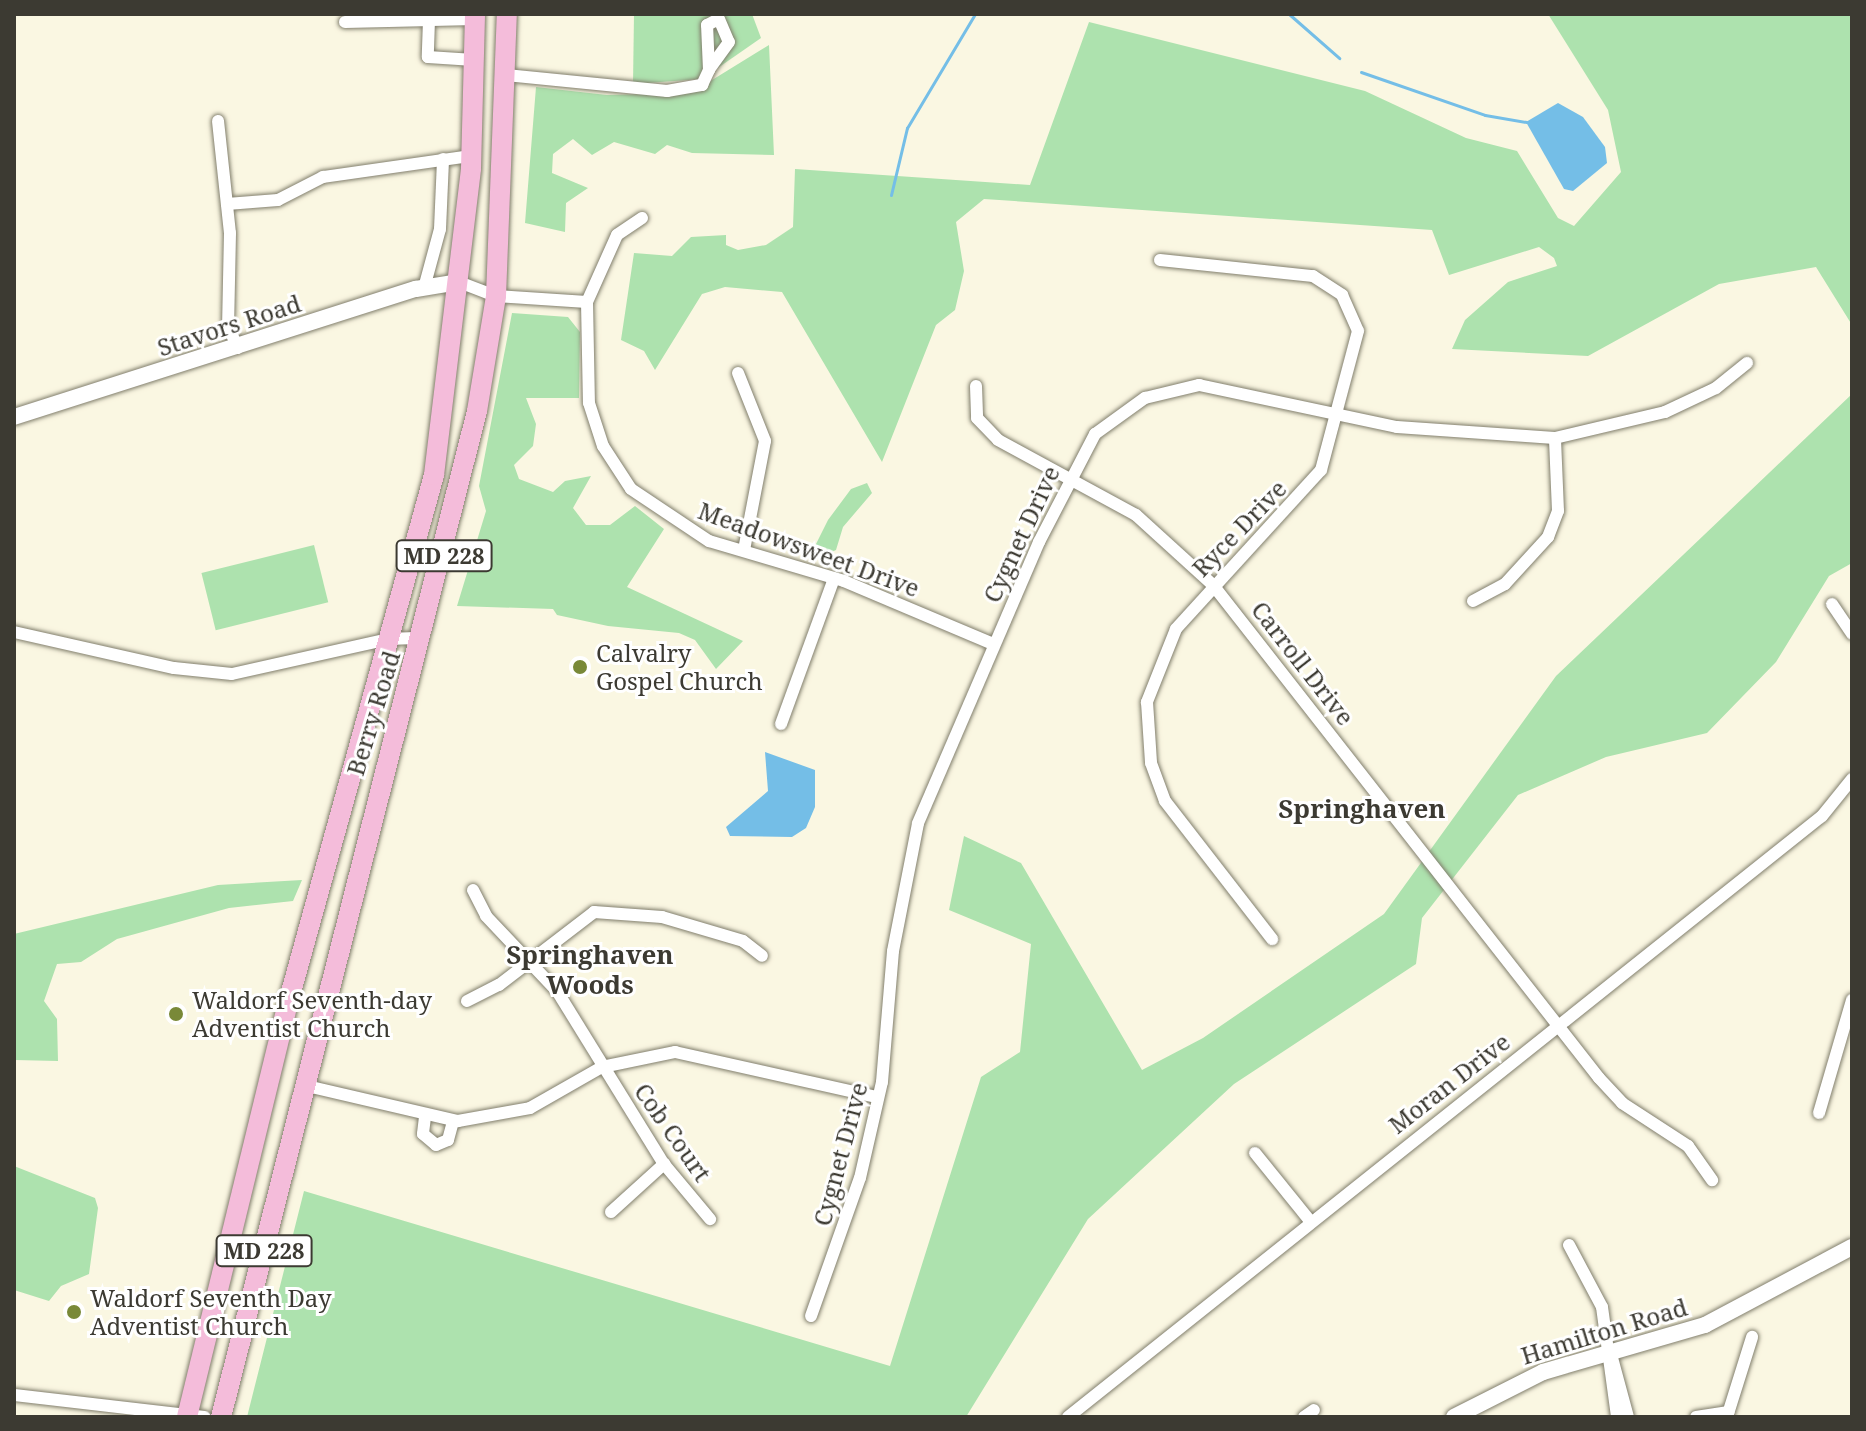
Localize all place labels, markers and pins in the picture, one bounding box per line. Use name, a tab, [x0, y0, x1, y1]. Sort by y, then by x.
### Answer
place label: Calvalry Gospel Church	[596, 639, 763, 695]
marker: Calvalry Gospel Church	[571, 658, 589, 676]
place label: Waldorf Seventh-day Adventist Church	[192, 986, 432, 1042]
marker: Waldorf Seventh-day Adventist Church	[167, 1005, 185, 1023]
place label: Waldorf Seventh Day Adventist Church	[90, 1284, 331, 1340]
marker: Waldorf Seventh Day Adventist Church	[65, 1303, 83, 1321]

